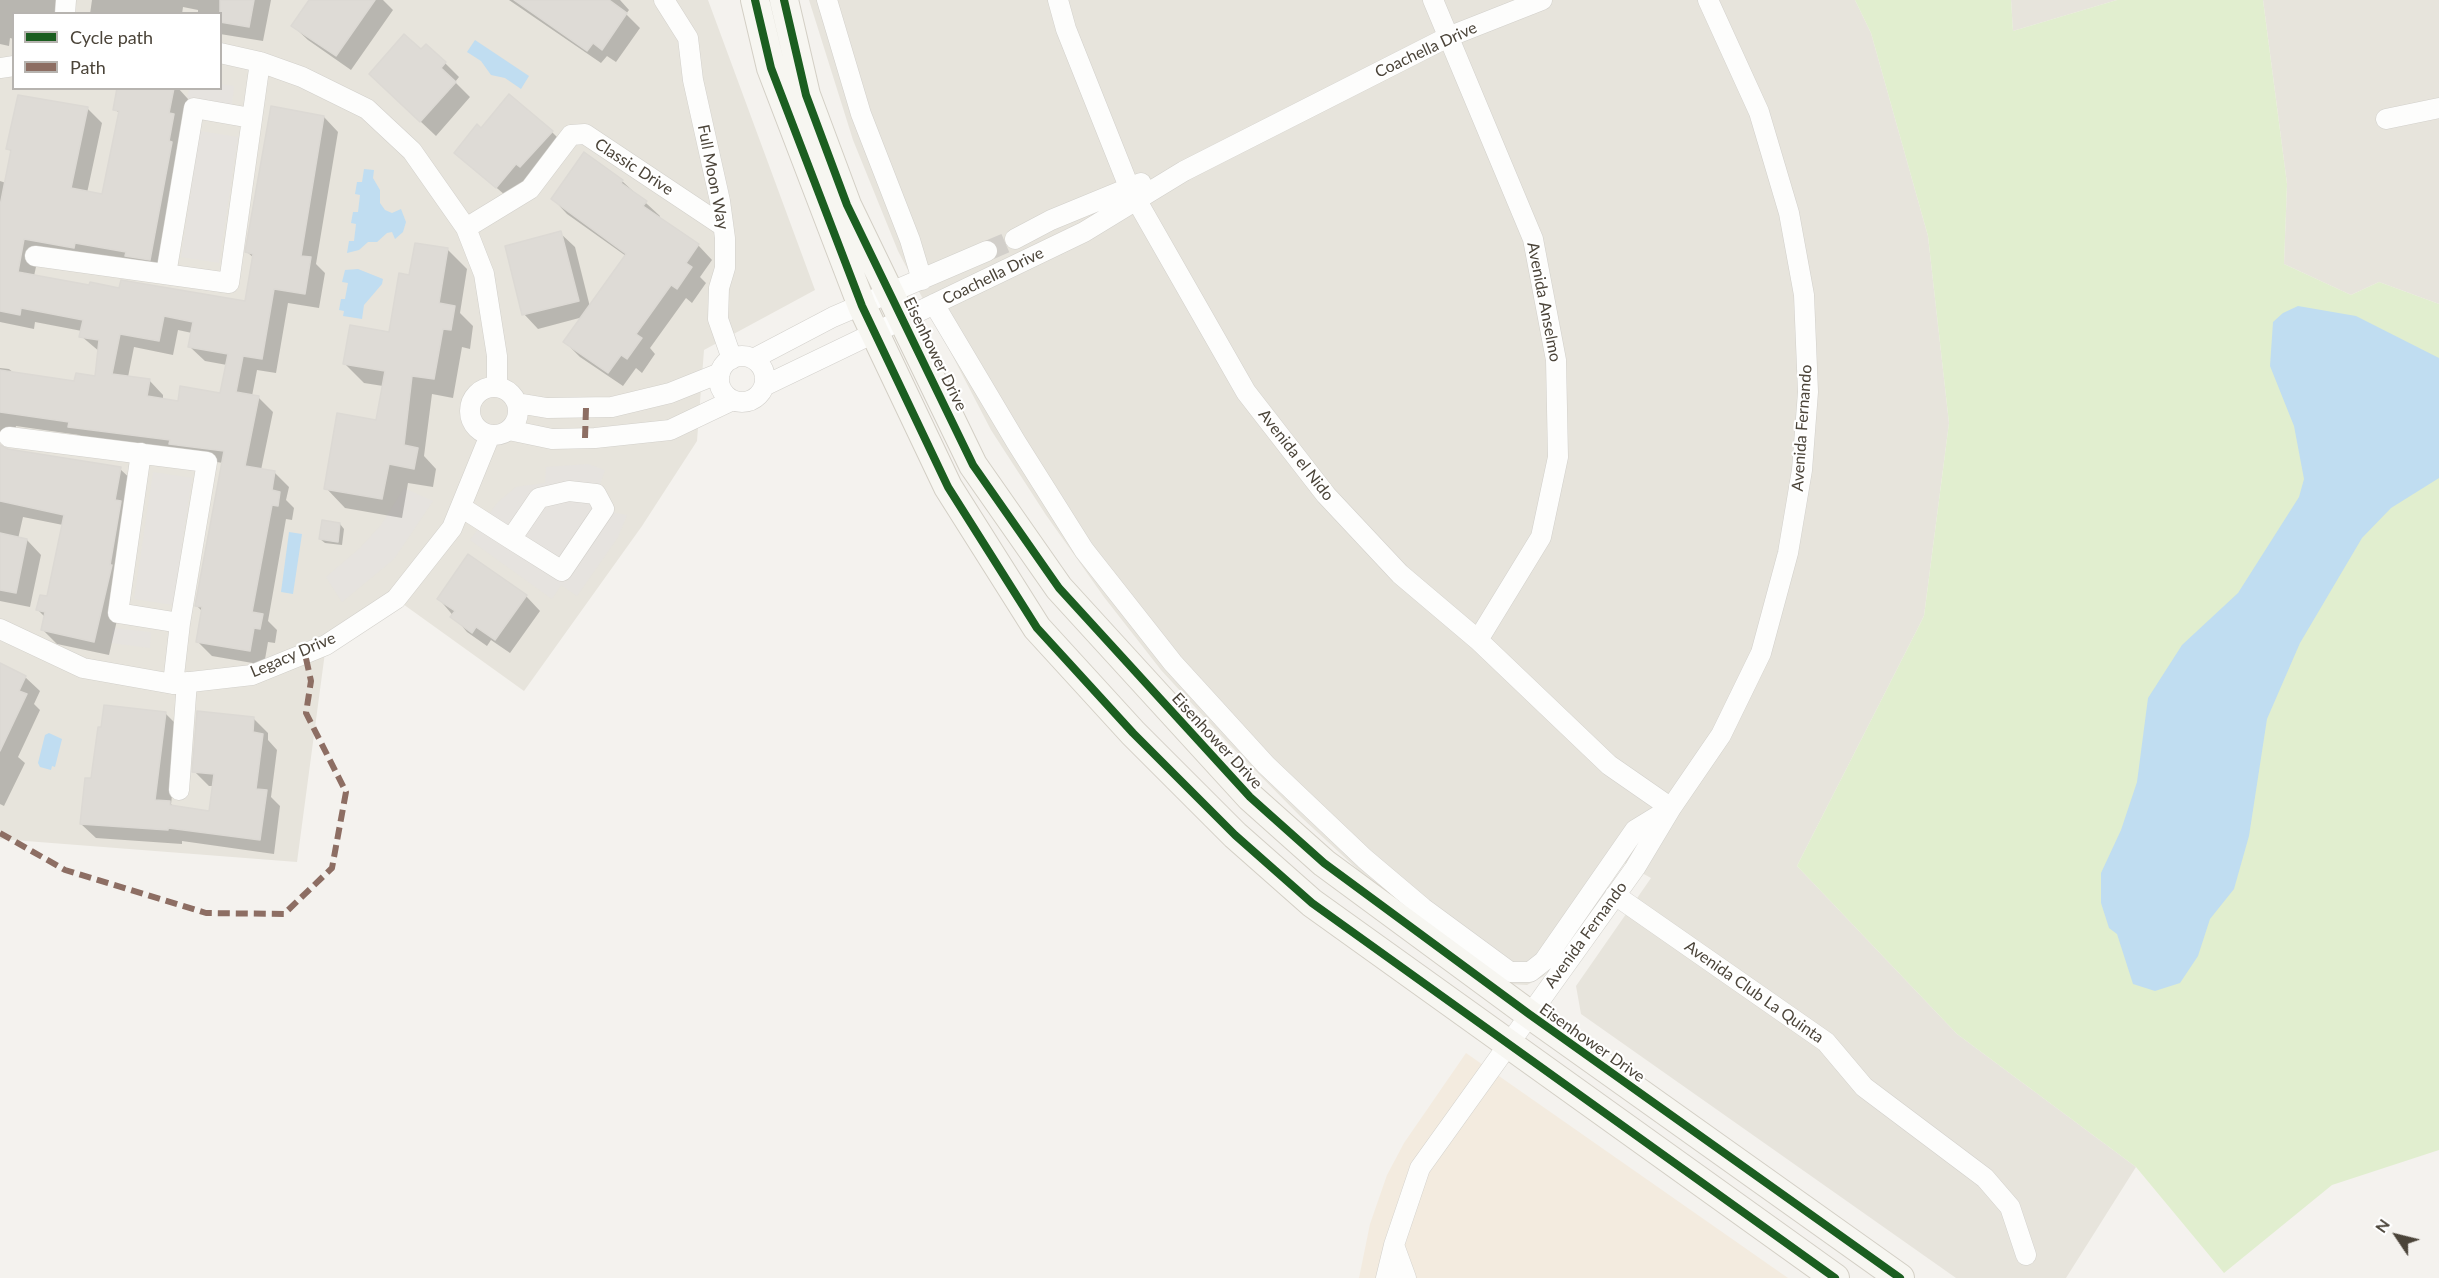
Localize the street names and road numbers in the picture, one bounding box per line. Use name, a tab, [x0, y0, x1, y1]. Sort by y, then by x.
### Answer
street label: Coachella Drive	[1372, 18, 1480, 82]
street label: Full Moon Way	[693, 123, 733, 231]
street label: Classic Drive	[591, 134, 677, 200]
street label: Avenida Anselmo	[1523, 241, 1565, 363]
street label: Coachella Drive	[939, 243, 1047, 309]
street label: Eisenhower Drive	[899, 294, 971, 414]
street label: Avenida Fernando	[1788, 364, 1816, 492]
street label: Avenida el Nido	[1254, 405, 1338, 505]
street label: Legacy Drive	[248, 628, 338, 682]
street label: Eisenhower Drive	[1168, 689, 1266, 793]
street label: Avenida Fernando	[1541, 878, 1631, 992]
street label: Avenida Club La Quinta	[1681, 937, 1827, 1047]
street label: Eisenhower Drive	[1536, 1000, 1648, 1086]

